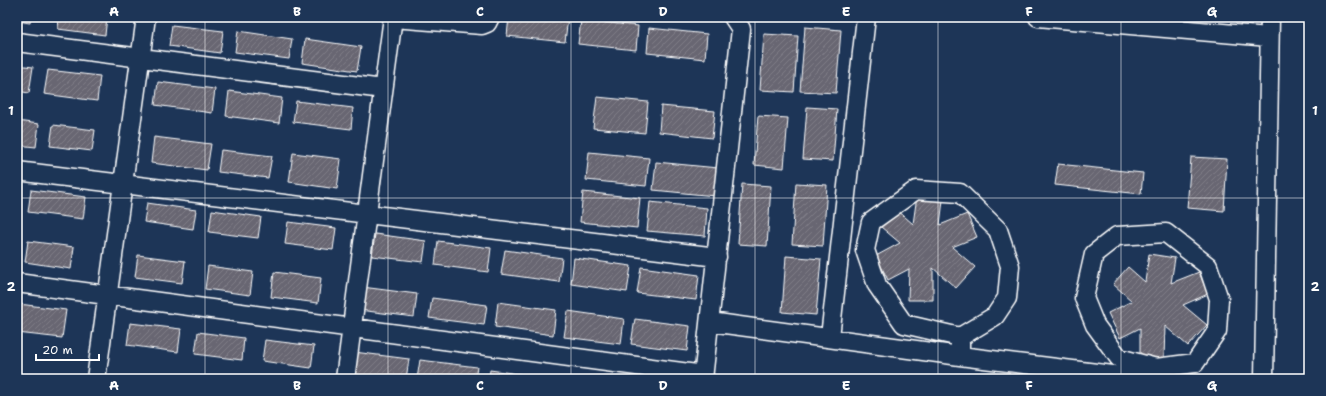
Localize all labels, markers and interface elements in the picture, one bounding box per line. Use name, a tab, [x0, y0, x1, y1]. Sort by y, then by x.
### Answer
text: A	[109, 3, 119, 20]
text: B	[293, 3, 301, 20]
text: C	[476, 3, 484, 20]
text: D	[658, 3, 668, 20]
text: E	[842, 3, 851, 20]
text: F	[1025, 3, 1033, 20]
text: G	[1207, 3, 1218, 20]
text: 1	[8, 102, 14, 119]
text: 1	[1312, 102, 1318, 119]
text: 2	[6, 278, 16, 295]
text: 2	[1310, 278, 1320, 295]
scale bar	[36, 336, 99, 362]
text: 20 m	[42, 342, 73, 358]
text: A	[109, 377, 119, 394]
text: B	[293, 377, 301, 394]
text: C	[476, 377, 484, 394]
text: D	[658, 377, 668, 394]
text: E	[842, 377, 851, 394]
text: F	[1025, 377, 1033, 394]
text: G	[1207, 377, 1218, 394]

